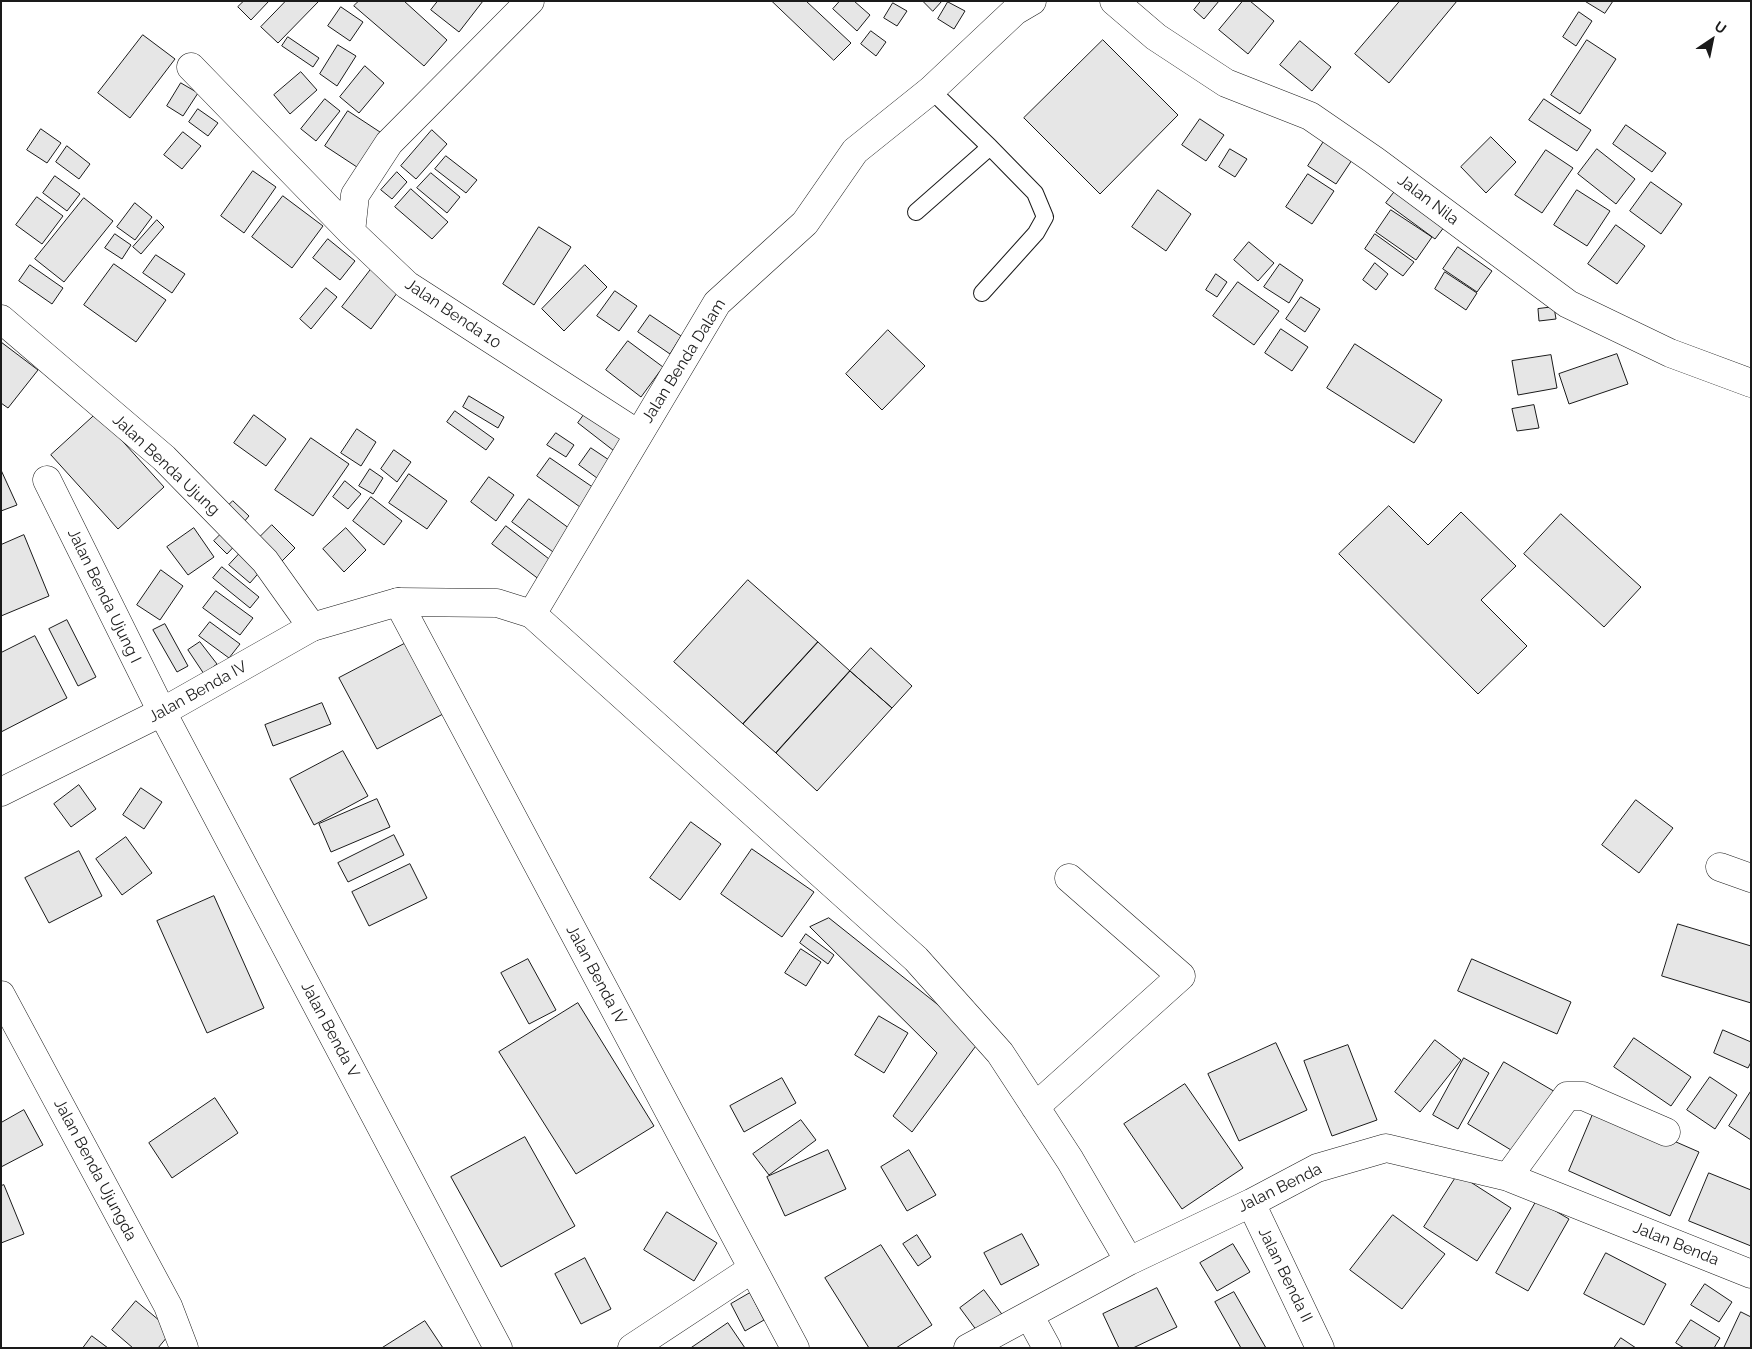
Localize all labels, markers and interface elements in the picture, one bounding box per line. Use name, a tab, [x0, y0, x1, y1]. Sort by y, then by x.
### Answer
north arrow	[1687, 15, 1737, 65]
text: U	[1712, 18, 1729, 37]
street label: Jalan Nila	[1394, 171, 1462, 229]
street label: Jalan Benda 10	[401, 275, 505, 353]
street label: Jalan Benda Dalam	[638, 295, 730, 427]
street label: Jalan Benda Ujung	[109, 411, 223, 519]
street label: Jalan Benda Ujung I	[63, 526, 145, 666]
street label: Jalan Benda IV	[145, 657, 251, 727]
street label: Jalan Benda IV	[562, 922, 630, 1028]
street label: Jalan Benda V	[297, 979, 363, 1081]
street label: Jalan Benda Ujungda	[49, 1096, 141, 1244]
street label: Jalan Benda	[1235, 1159, 1325, 1217]
street label: Jalan Benda	[1630, 1218, 1722, 1270]
street label: Jalan Benda II	[1254, 1225, 1316, 1325]

